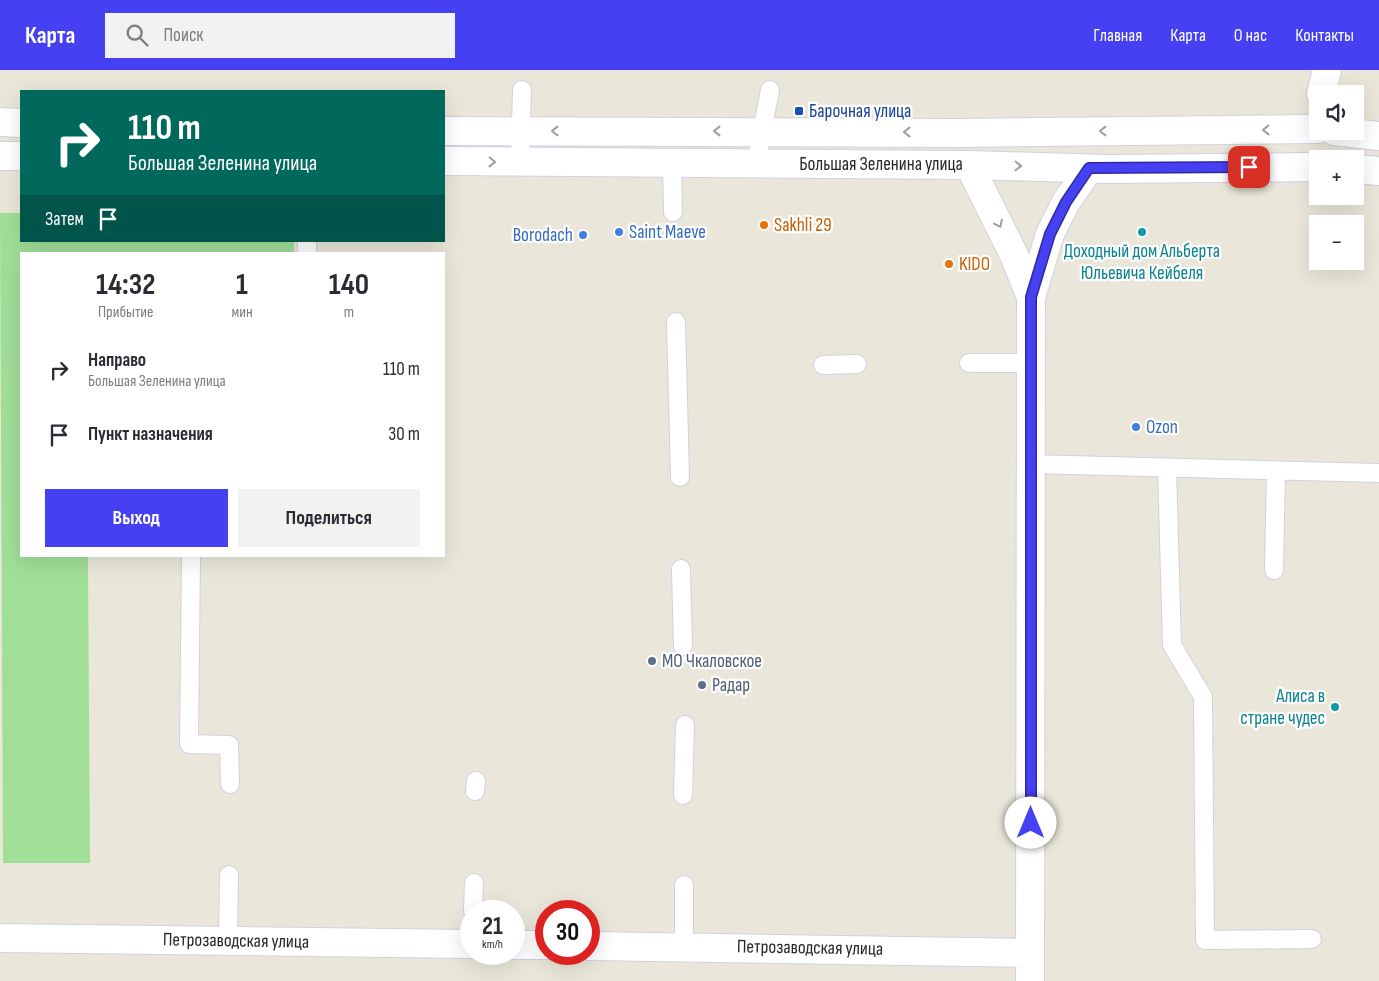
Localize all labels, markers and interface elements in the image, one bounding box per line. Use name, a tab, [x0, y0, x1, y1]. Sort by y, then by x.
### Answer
search box	[105, 13, 455, 58]
text: Карта	[25, 21, 75, 50]
icon: search	[123, 21, 151, 49]
text: Поиск	[163, 24, 204, 47]
text: Главная	[1093, 25, 1142, 46]
text: Карта	[1170, 25, 1206, 46]
text: О нас	[1234, 25, 1267, 46]
text: Контакты	[1295, 25, 1354, 46]
map controls	[1309, 85, 1364, 270]
button: sound	[1309, 85, 1364, 140]
place label: Барочная улица	[809, 100, 911, 123]
marker: Барочная улица	[793, 105, 805, 117]
text: 110 m	[128, 107, 201, 150]
icon: right	[45, 110, 110, 175]
one-way arrow	[551, 125, 559, 136]
one-way arrow	[1262, 125, 1270, 135]
one-way arrow	[713, 126, 721, 136]
one-way arrow	[1099, 126, 1107, 136]
one-way arrow	[903, 127, 910, 137]
pin	[1228, 146, 1270, 188]
text: Большая Зеленина улица	[128, 150, 317, 177]
button: +	[1309, 150, 1364, 205]
street label: Большая Зеленина улица	[799, 153, 963, 176]
icon: arrive	[1235, 153, 1263, 181]
one-way arrow	[489, 157, 497, 167]
one-way arrow	[1014, 161, 1022, 171]
icon: arrive	[94, 205, 122, 233]
text: Затем	[45, 208, 84, 231]
place label: Sakhli 29	[774, 214, 832, 237]
button: −	[1309, 215, 1364, 270]
marker: Sakhli 29	[758, 219, 770, 231]
one-way arrow	[993, 219, 1003, 228]
place label: Saint Maeve	[629, 221, 706, 244]
place label: Borodach	[513, 224, 573, 247]
marker: Saint Maeve	[613, 226, 625, 238]
marker: Доходный дом Альберта Юльевича Кейбеля	[1136, 226, 1148, 238]
marker: Borodach	[577, 229, 589, 241]
place label: Доходный дом Альберта Юльевича Кейбеля	[1064, 240, 1220, 285]
place label: KIDO	[959, 253, 990, 276]
marker: KIDO	[943, 258, 955, 270]
text: 14:32	[96, 267, 155, 303]
text: 1	[236, 267, 248, 303]
text: 140	[329, 267, 369, 303]
text: Прибытие	[98, 303, 153, 322]
text: мин	[231, 303, 253, 322]
text: m	[344, 303, 354, 322]
text: Направо	[88, 349, 146, 372]
icon: right	[45, 356, 73, 384]
text: 110 m	[383, 358, 420, 381]
text: Большая Зеленина улица	[88, 372, 226, 391]
place label: Ozon	[1146, 416, 1178, 439]
icon: arrive	[45, 421, 73, 449]
marker: Ozon	[1130, 421, 1142, 433]
text: Пункт назначения	[88, 423, 213, 446]
text: 30 m	[388, 423, 420, 446]
button: Выход	[45, 489, 228, 547]
button: Поделиться	[238, 489, 420, 547]
place label: МО Чкаловское	[662, 650, 762, 673]
marker: МО Чкаловское	[646, 655, 658, 667]
place label: Радар	[712, 674, 750, 697]
marker: Радар	[696, 679, 708, 691]
place label: Алиса в стране чудес	[1240, 685, 1325, 730]
marker: Алиса в стране чудес	[1329, 701, 1341, 713]
position arrow	[1004, 796, 1056, 848]
speed limit sign: 30	[535, 900, 600, 965]
text: 21	[482, 911, 503, 942]
street label: Петрозаводская улица	[163, 928, 309, 954]
street label: Петрозаводская улица	[737, 935, 883, 961]
text: km/h	[482, 937, 503, 952]

